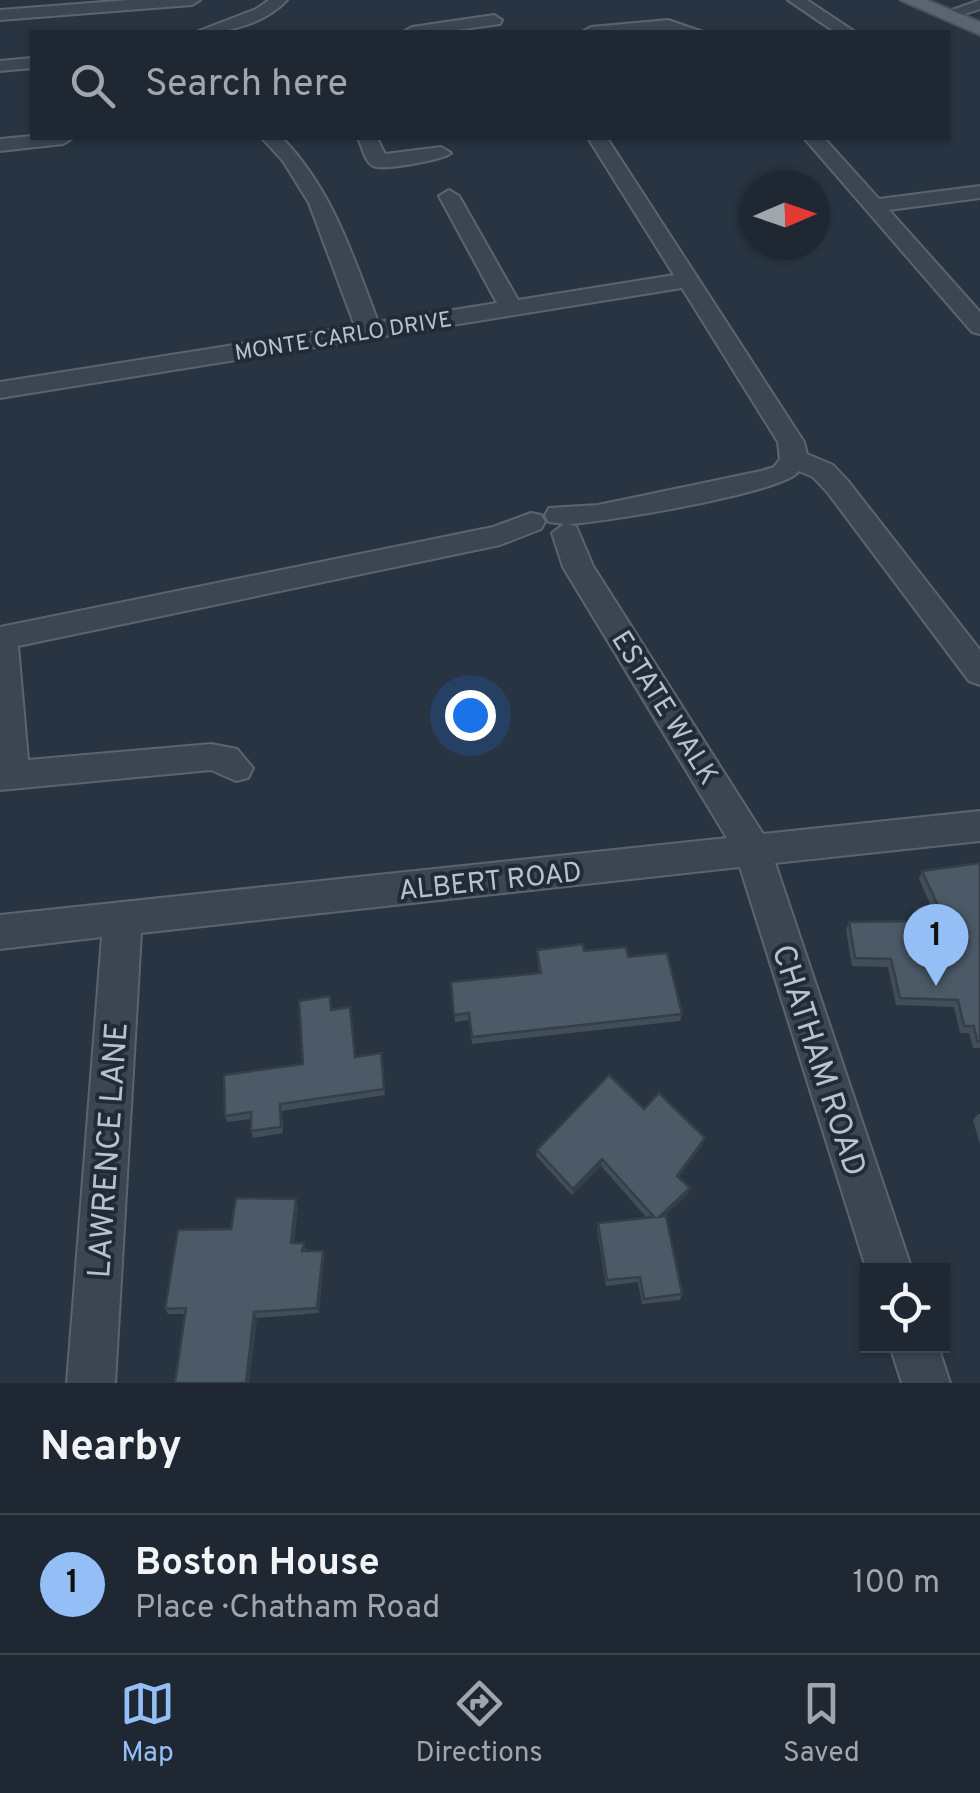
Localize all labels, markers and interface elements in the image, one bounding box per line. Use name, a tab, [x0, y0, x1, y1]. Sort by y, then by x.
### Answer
search box	[30, 30, 950, 140]
icon: search	[65, 58, 120, 113]
text: Search here	[145, 61, 348, 110]
north arrow	[740, 170, 830, 260]
street label: MONTE CARLO DRIVE	[233, 307, 454, 368]
street label: ESTATE WALK	[602, 625, 725, 793]
your location	[445, 690, 496, 741]
street label: ALBERT ROAD	[397, 855, 584, 911]
pin: 1	[904, 904, 968, 986]
street label: CHATHAM ROAD	[761, 940, 873, 1182]
street label: LAWRENCE LANE	[81, 1021, 139, 1280]
map controls	[860, 1263, 950, 1353]
button: locate	[860, 1263, 950, 1353]
text: Nearby	[40, 1422, 182, 1475]
text: Boston House	[135, 1540, 380, 1589]
text: 1	[66, 1564, 79, 1604]
text: 100 m	[853, 1564, 940, 1604]
text: Place · Chatham Road	[135, 1589, 440, 1629]
tab: Map	[120, 1676, 175, 1772]
tab: Directions	[415, 1676, 543, 1772]
tab: Saved	[783, 1676, 860, 1772]

